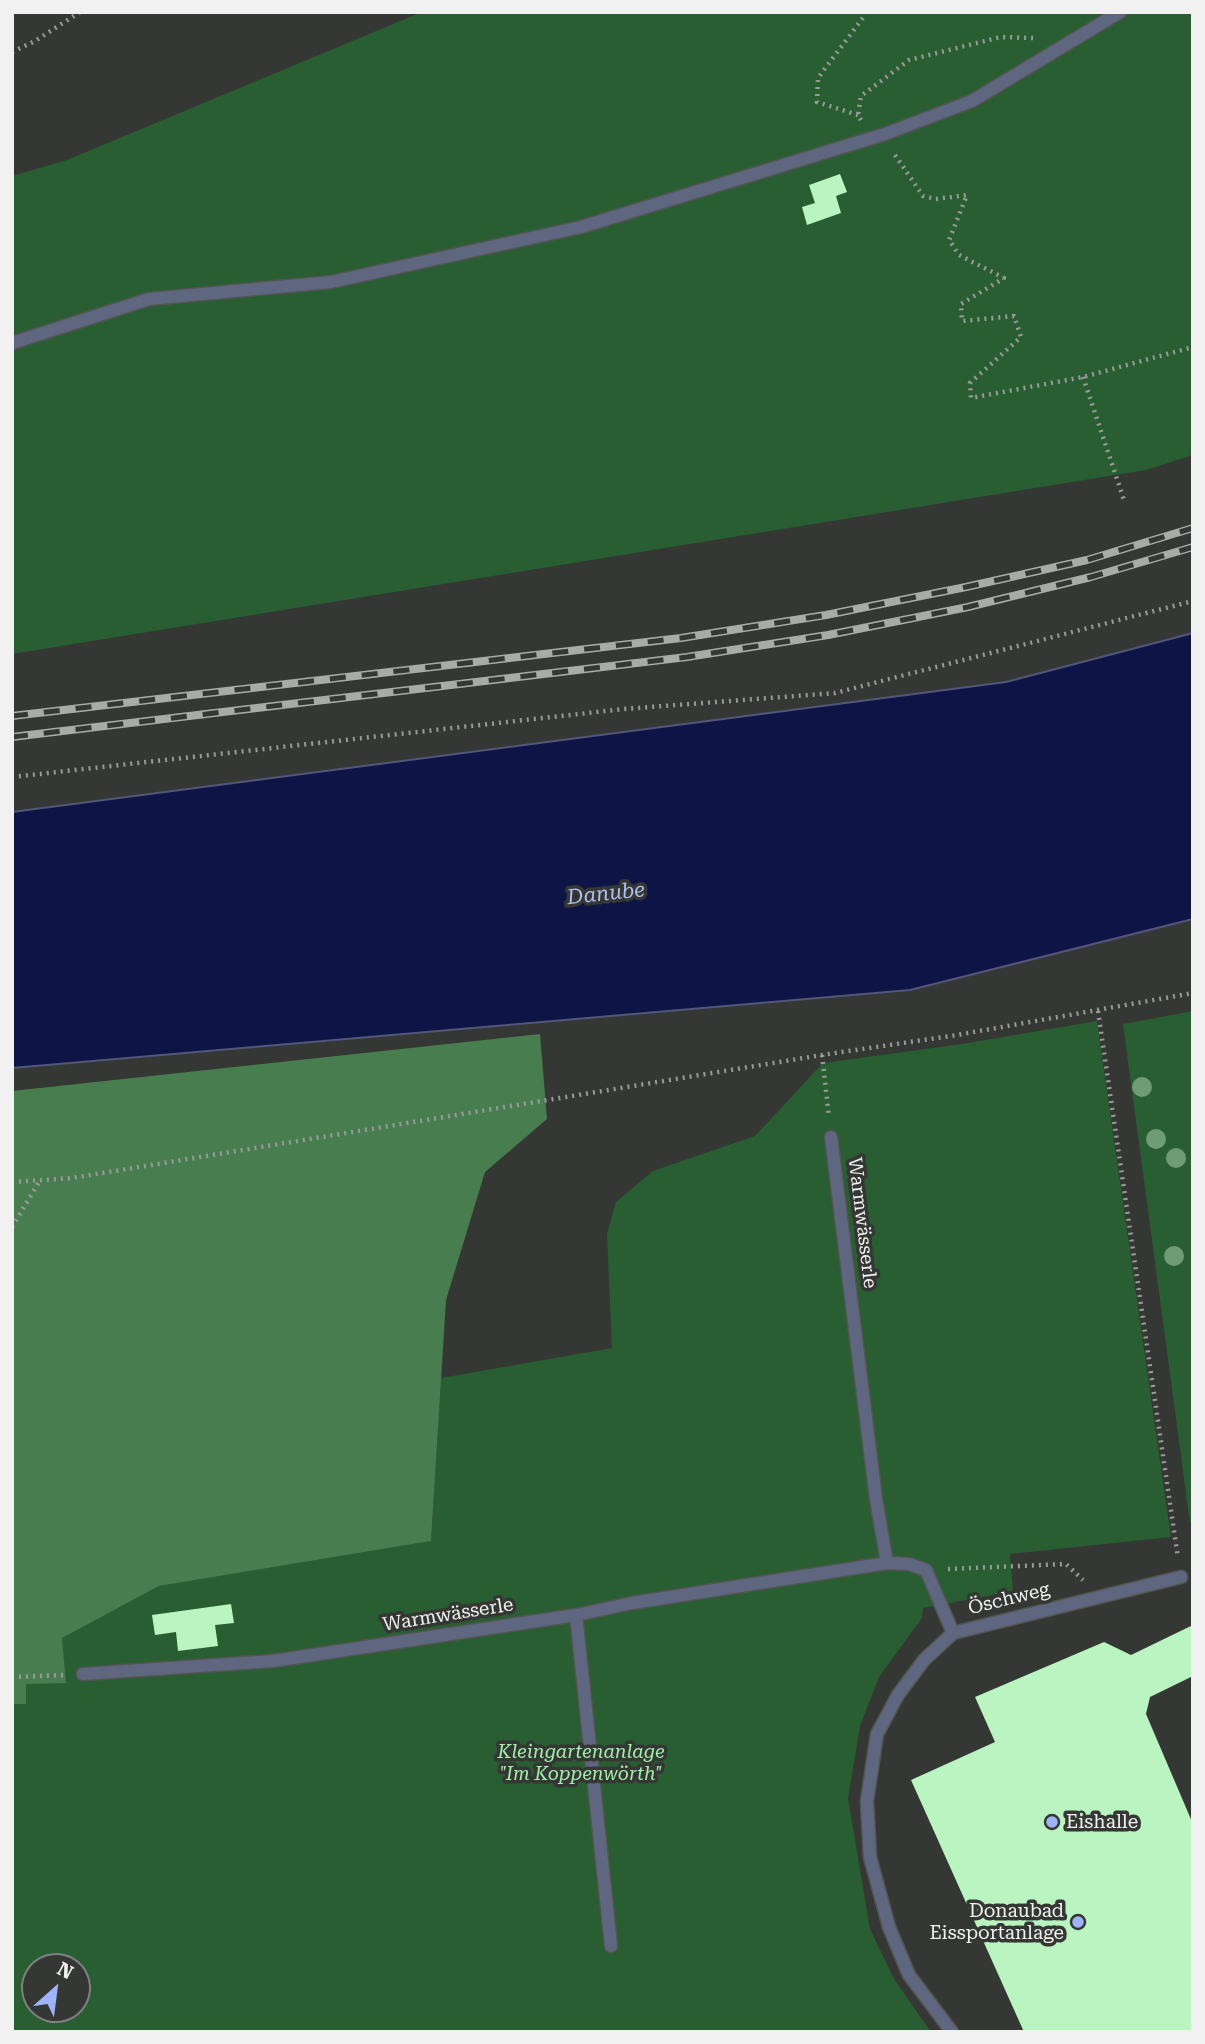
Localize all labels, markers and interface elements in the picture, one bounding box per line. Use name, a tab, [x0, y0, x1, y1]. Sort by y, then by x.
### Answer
water label: Danube	[566, 877, 646, 911]
street label: Warmwässerle	[843, 1156, 881, 1290]
street label: Öschweg	[966, 1578, 1052, 1620]
street label: Warmwässerle	[381, 1593, 515, 1637]
park label: Kleingartenanlage "Im Koppenwörth"	[497, 1741, 665, 1785]
place label: Eishalle	[1066, 1811, 1138, 1833]
marker: Eishalle	[1044, 1814, 1060, 1830]
place label: Donaubad Eissportanlage	[929, 1900, 1064, 1944]
marker: Donaubad Eissportanlage	[1070, 1914, 1086, 1930]
north arrow	[21, 1953, 91, 2023]
text: N	[53, 1957, 77, 1984]

